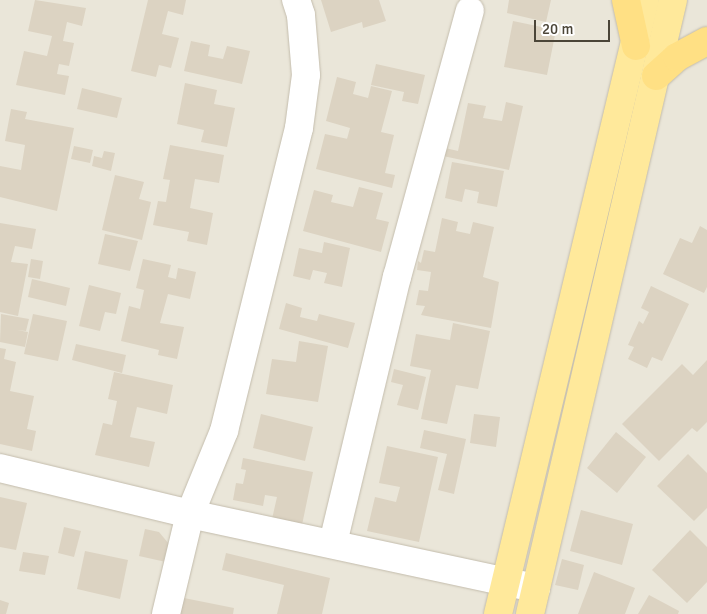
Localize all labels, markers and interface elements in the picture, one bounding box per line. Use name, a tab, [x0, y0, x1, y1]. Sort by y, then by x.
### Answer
scale bar	[537, 10, 613, 42]
text: 20 m	[542, 20, 573, 38]

